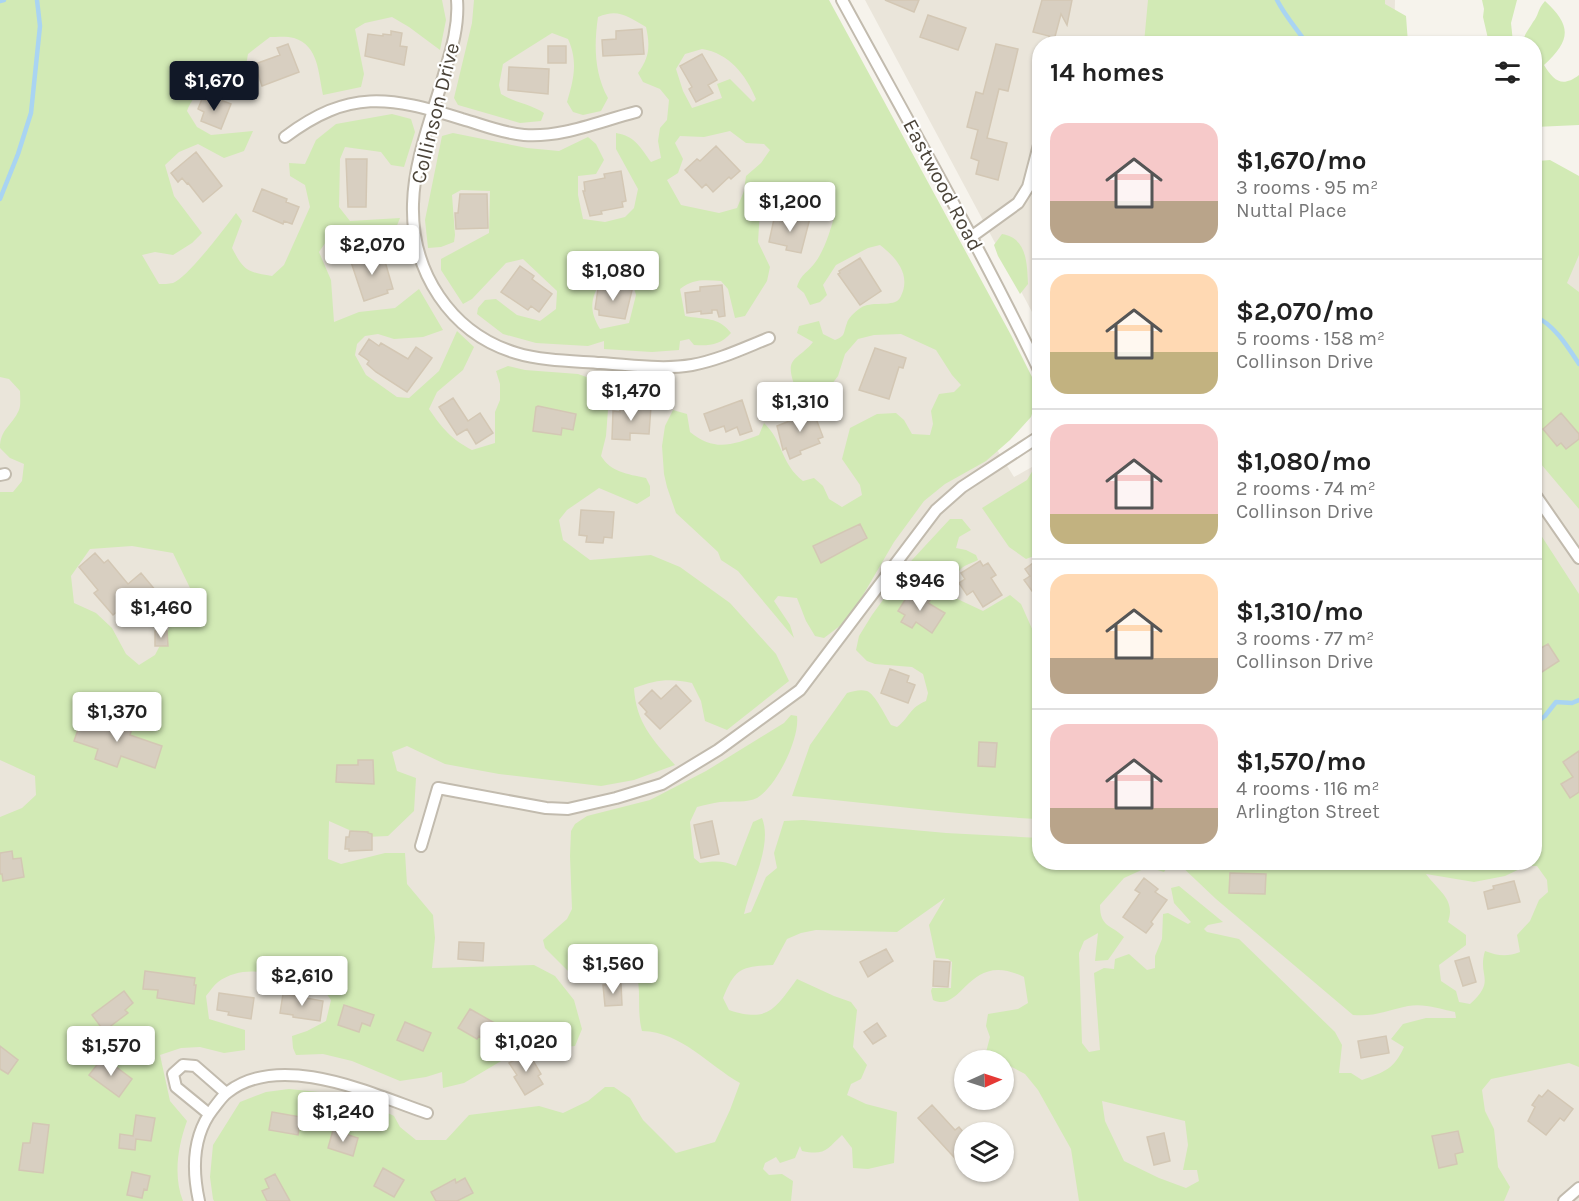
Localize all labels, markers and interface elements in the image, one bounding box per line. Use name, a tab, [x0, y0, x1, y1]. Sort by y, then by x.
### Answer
street label: Collinson Drive	[406, 40, 464, 186]
icon: filters	[1491, 56, 1524, 89]
text: 14 homes	[1050, 57, 1164, 88]
pin: $1,670	[165, 61, 263, 112]
text: $1,670	[184, 69, 244, 92]
street label: Eastwood Road	[898, 115, 988, 255]
text: $1,670/mo	[1236, 145, 1367, 176]
icon: home	[1098, 147, 1170, 219]
text: 3 rooms · 95 m²	[1236, 176, 1378, 199]
pin: $1,200	[741, 182, 839, 233]
text: $1,200	[758, 190, 822, 213]
text: Nuttal Place	[1236, 199, 1346, 222]
pin: $2,070	[323, 225, 421, 276]
text: $2,070	[339, 233, 405, 256]
pin: $1,080	[564, 251, 662, 302]
text: $1,080	[581, 259, 645, 282]
text: $2,070/mo	[1236, 296, 1374, 327]
icon: home	[1098, 298, 1170, 370]
text: 5 rooms · 158 m²	[1236, 327, 1385, 350]
text: Collinson Drive	[1236, 350, 1373, 373]
pin: $1,470	[582, 371, 680, 422]
text: $1,470	[601, 379, 661, 402]
pin: $1,310	[751, 382, 849, 433]
text: $1,310	[771, 390, 829, 413]
text: $1,080/mo	[1236, 446, 1371, 477]
icon: home	[1098, 448, 1170, 520]
text: 2 rooms · 74 m²	[1236, 477, 1376, 500]
text: Collinson Drive	[1236, 500, 1373, 523]
pin: $946	[884, 561, 956, 612]
text: $946	[895, 569, 945, 592]
pin: $1,460	[112, 588, 210, 639]
text: $1,460	[130, 596, 192, 619]
text: $1,310/mo	[1236, 596, 1363, 627]
icon: home	[1098, 598, 1170, 670]
text: 3 rooms · 77 m²	[1236, 627, 1374, 650]
text: Collinson Drive	[1236, 650, 1373, 673]
pin: $1,370	[68, 692, 166, 743]
text: $1,370	[86, 700, 148, 723]
text: $1,570/mo	[1236, 746, 1366, 777]
icon: home	[1098, 748, 1170, 820]
text: 4 rooms · 116 m²	[1236, 777, 1379, 800]
text: Arlington Street	[1236, 800, 1380, 823]
pin: $1,560	[564, 944, 662, 995]
text: $1,560	[582, 952, 644, 975]
pin: $2,610	[253, 956, 351, 1007]
text: $2,610	[271, 964, 333, 987]
pin: $1,020	[477, 1022, 575, 1073]
pin: $1,570	[62, 1026, 160, 1077]
text: $1,020	[494, 1030, 558, 1053]
text: $1,570	[81, 1034, 141, 1057]
north arrow	[954, 1050, 1014, 1110]
map controls	[954, 1050, 1014, 1182]
pin: $1,240	[294, 1092, 392, 1143]
text: $1,240	[312, 1100, 374, 1123]
button: layers	[954, 1122, 1014, 1182]

